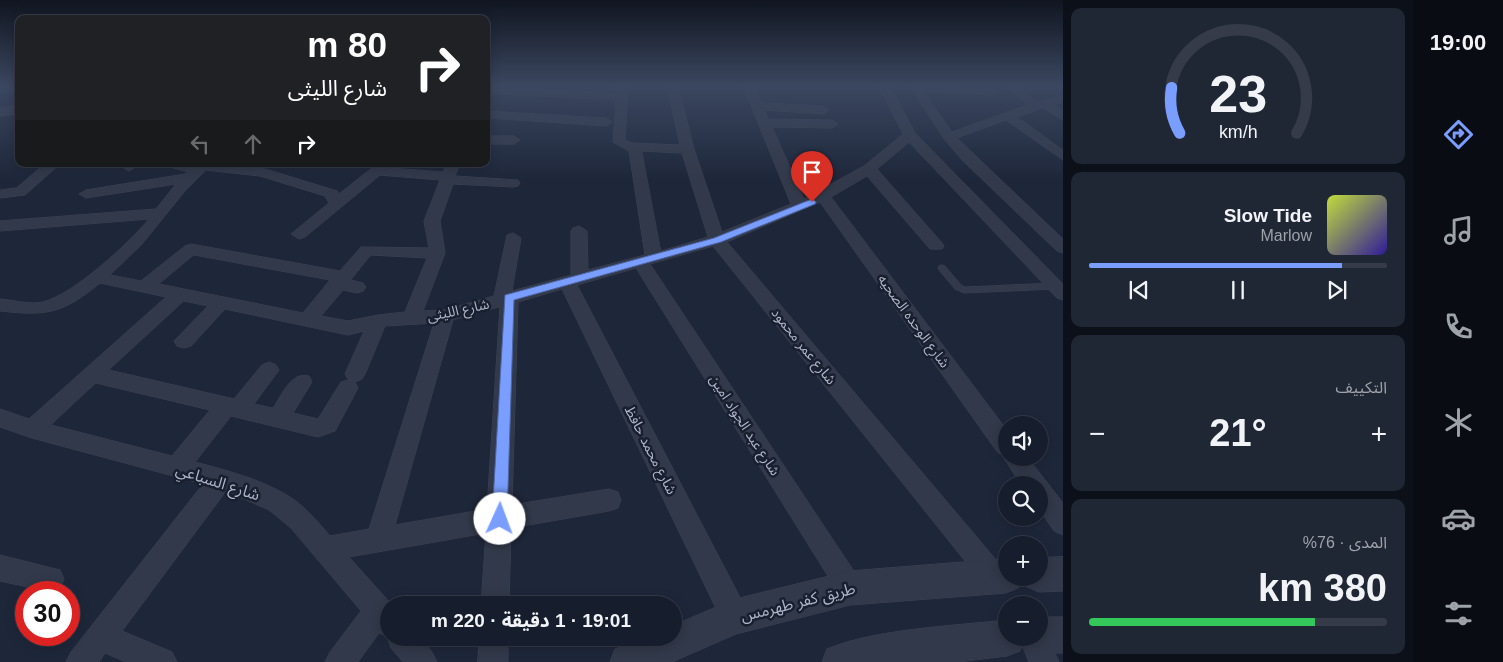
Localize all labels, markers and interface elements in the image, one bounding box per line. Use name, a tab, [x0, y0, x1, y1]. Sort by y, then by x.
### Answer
text: 80 m	[307, 25, 387, 64]
text: 19:00	[1430, 30, 1486, 55]
icon: right	[405, 35, 470, 100]
text: 23	[1209, 65, 1267, 123]
text: شارع الليثى	[288, 76, 387, 101]
icon: directions	[1441, 117, 1476, 152]
text: km/h	[1219, 122, 1257, 142]
icon: left	[186, 130, 214, 158]
icon: ahead	[239, 130, 267, 158]
icon: right	[292, 130, 320, 158]
pin	[791, 151, 833, 202]
icon: arrive	[798, 158, 826, 186]
text: Slow Tide	[1224, 205, 1312, 226]
icon: music	[1441, 213, 1476, 248]
text: Marlow	[1260, 227, 1312, 244]
street label: شارع الوحده الصحيه	[872, 271, 953, 372]
icon: previous	[1125, 276, 1153, 304]
icon: pause	[1224, 276, 1252, 304]
icon: next	[1323, 276, 1351, 304]
street label: شارع الليثى	[425, 296, 491, 327]
street label: شارع عمر محمود	[766, 305, 840, 389]
icon: phone	[1441, 309, 1476, 344]
street label: شارع عبد الجواد امين	[704, 372, 784, 480]
text: التكييف	[1335, 379, 1387, 396]
street label: شارع محمد حافظ	[619, 403, 680, 498]
icon: climate	[1441, 405, 1476, 440]
text: 21°	[1209, 412, 1267, 454]
map controls	[998, 416, 1048, 646]
button: sound	[998, 416, 1048, 466]
text: −	[1089, 418, 1105, 449]
text: +	[1371, 418, 1387, 449]
street label: شارع السباعي	[173, 460, 262, 507]
button: search	[998, 476, 1048, 526]
position arrow	[473, 492, 525, 544]
icon: car	[1441, 501, 1476, 536]
text: المدى · 76%	[1303, 534, 1387, 551]
button: +	[998, 536, 1048, 586]
text: 380 km	[1258, 567, 1387, 609]
street label: طريق كفر طهرمس	[739, 580, 858, 626]
speed limit sign: 30	[15, 581, 80, 646]
button: −	[998, 596, 1048, 646]
icon: filters	[1441, 596, 1476, 631]
text: 19:01 · 1 دقيقة · 220 m	[431, 610, 631, 631]

